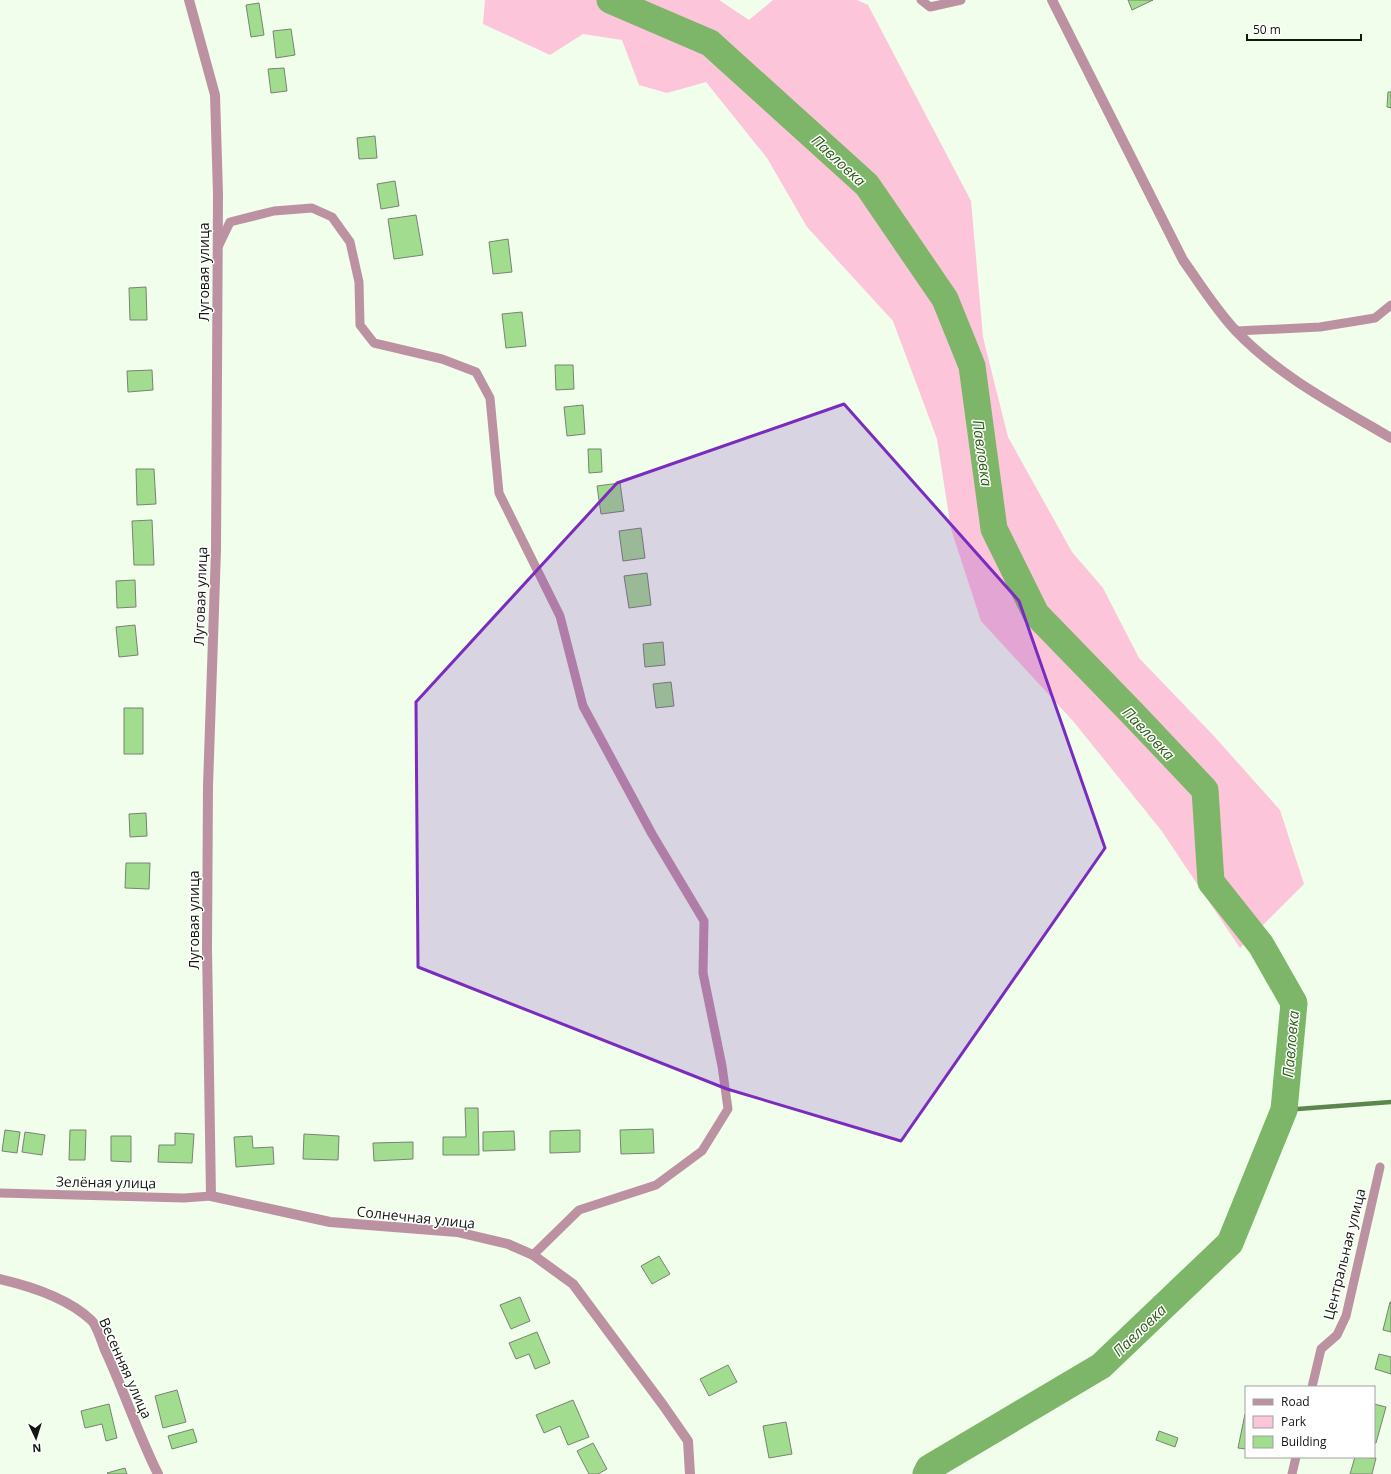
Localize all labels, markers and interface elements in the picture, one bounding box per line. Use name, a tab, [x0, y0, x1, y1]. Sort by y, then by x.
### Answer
scale bar	[1247, 16, 1361, 42]
text: 50 m	[1253, 21, 1281, 38]
water label: Павловка	[808, 130, 871, 191]
street label: Луговая улица	[194, 223, 213, 322]
water label: Павловка	[968, 418, 998, 488]
street label: Луговая улица	[189, 546, 211, 646]
water label: Павловка	[1119, 702, 1180, 764]
street label: Луговая улица	[184, 871, 203, 970]
water label: Павловка	[1277, 1009, 1303, 1078]
street label: Зелёная улица	[56, 1172, 156, 1192]
street label: Центральная улица	[1318, 1186, 1370, 1322]
street label: Солнечная улица	[356, 1201, 476, 1233]
water label: Павловка	[1108, 1299, 1170, 1360]
street label: Весенняя улица	[95, 1314, 157, 1422]
legend	[1245, 1386, 1375, 1458]
text: Road	[1281, 1393, 1310, 1410]
text: Park	[1281, 1413, 1307, 1430]
north arrow	[16, 1418, 56, 1458]
text: Building	[1281, 1433, 1327, 1450]
text: N	[32, 1441, 42, 1456]

